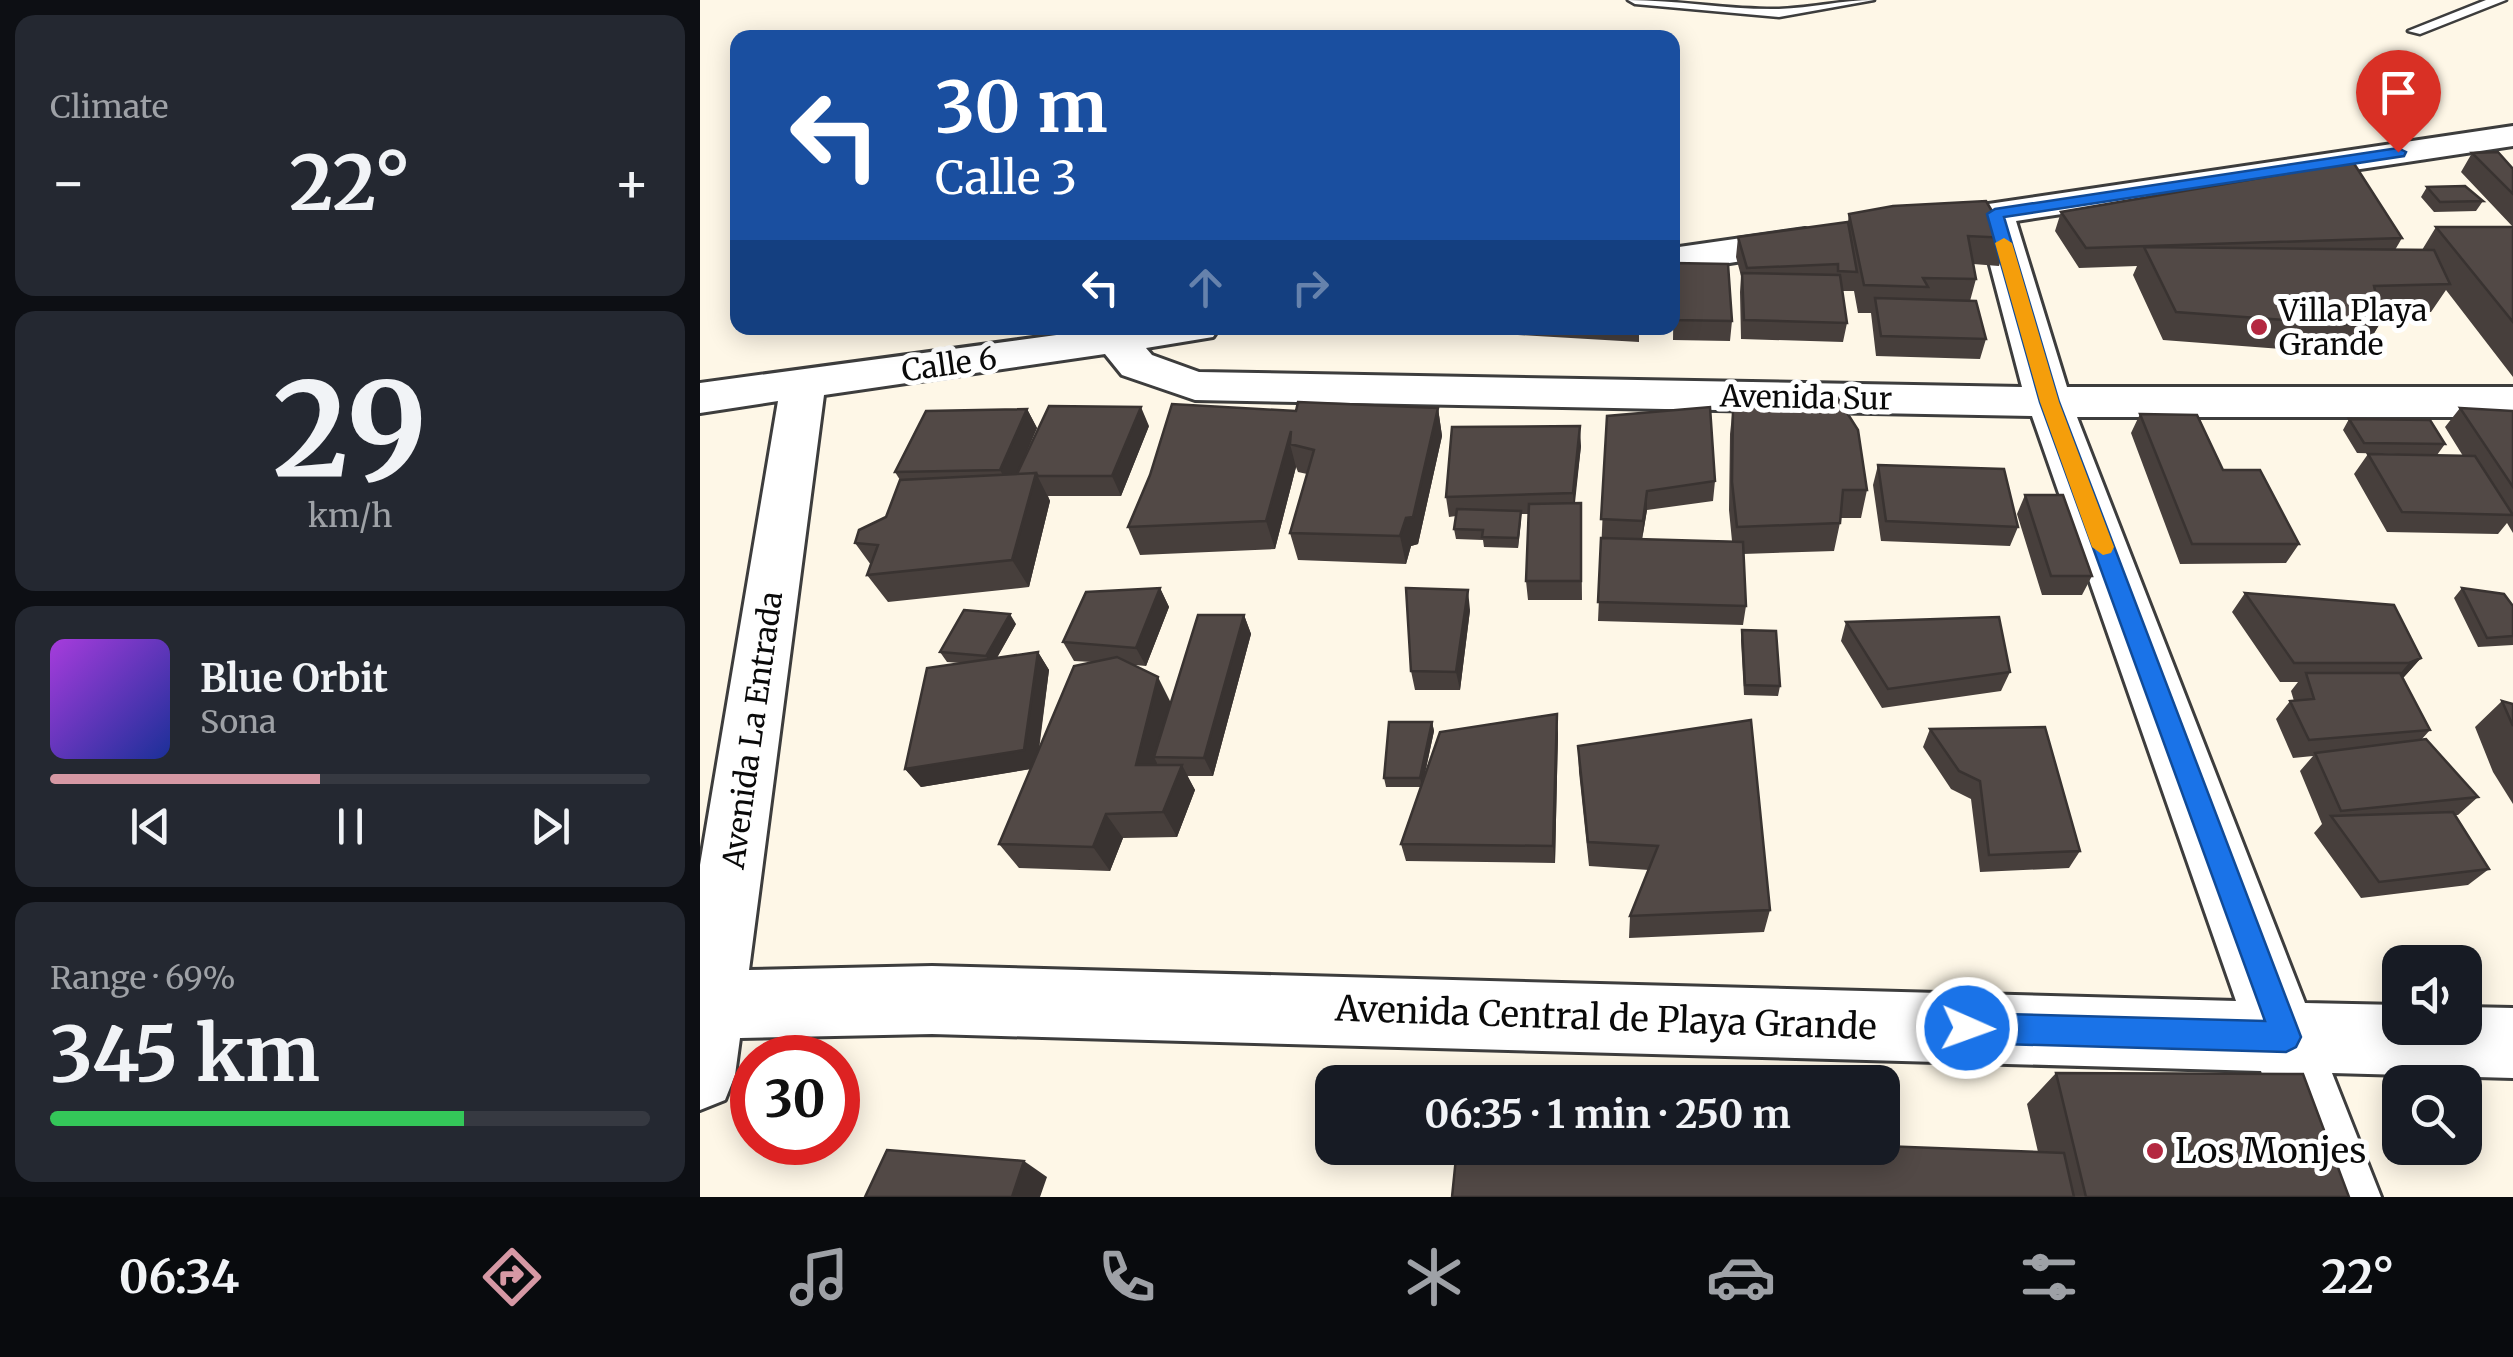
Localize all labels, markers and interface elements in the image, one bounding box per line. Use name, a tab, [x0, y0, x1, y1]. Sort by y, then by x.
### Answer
pin	[2356, 50, 2441, 153]
text: 30 m	[935, 63, 1108, 151]
icon: arrive	[2371, 65, 2426, 120]
icon: left	[770, 70, 900, 200]
text: Climate	[50, 87, 168, 127]
text: 22°	[289, 136, 411, 230]
text: −	[50, 148, 87, 217]
text: +	[613, 148, 650, 217]
text: Calle 3	[935, 150, 1077, 206]
icon: left	[1073, 260, 1128, 315]
icon: ahead	[1178, 260, 1233, 315]
icon: right	[1283, 260, 1338, 315]
place label: Villa Playa Grande	[2278, 291, 2427, 363]
marker: Villa Playa Grande	[2248, 316, 2270, 338]
street label: Calle 6	[899, 339, 999, 389]
text: 29	[273, 349, 427, 512]
street label: Avenida Sur	[1719, 376, 1892, 418]
text: km/h	[308, 496, 392, 536]
street label: Avenida La Entrada	[714, 589, 790, 872]
text: Blue Orbit	[200, 655, 388, 702]
text: Sona	[200, 702, 276, 742]
icon: previous	[123, 799, 178, 854]
icon: pause	[323, 799, 378, 854]
icon: next	[523, 799, 578, 854]
map controls	[2382, 945, 2482, 1165]
button: sound	[2382, 945, 2482, 1045]
text: Range · 69%	[50, 958, 236, 998]
position arrow	[1915, 976, 2019, 1080]
street label: Avenida Central de Playa Grande	[1334, 987, 1877, 1049]
text: 345 km	[50, 1007, 320, 1101]
speed limit sign: 30	[730, 1035, 860, 1165]
button: search	[2382, 1065, 2482, 1165]
text: 06:35 · 1 min · 250 m	[1424, 1091, 1791, 1138]
place label: Los Monjes	[2175, 1129, 2367, 1173]
marker: Los Monjes	[2144, 1140, 2166, 1162]
icon: directions	[477, 1242, 547, 1312]
icon: music	[784, 1242, 854, 1312]
icon: phone	[1092, 1242, 1162, 1312]
icon: climate	[1399, 1242, 1469, 1312]
icon: car	[1706, 1242, 1776, 1312]
icon: filters	[2014, 1242, 2084, 1312]
text: 06:34	[119, 1249, 239, 1305]
text: 22°	[2321, 1249, 2394, 1305]

